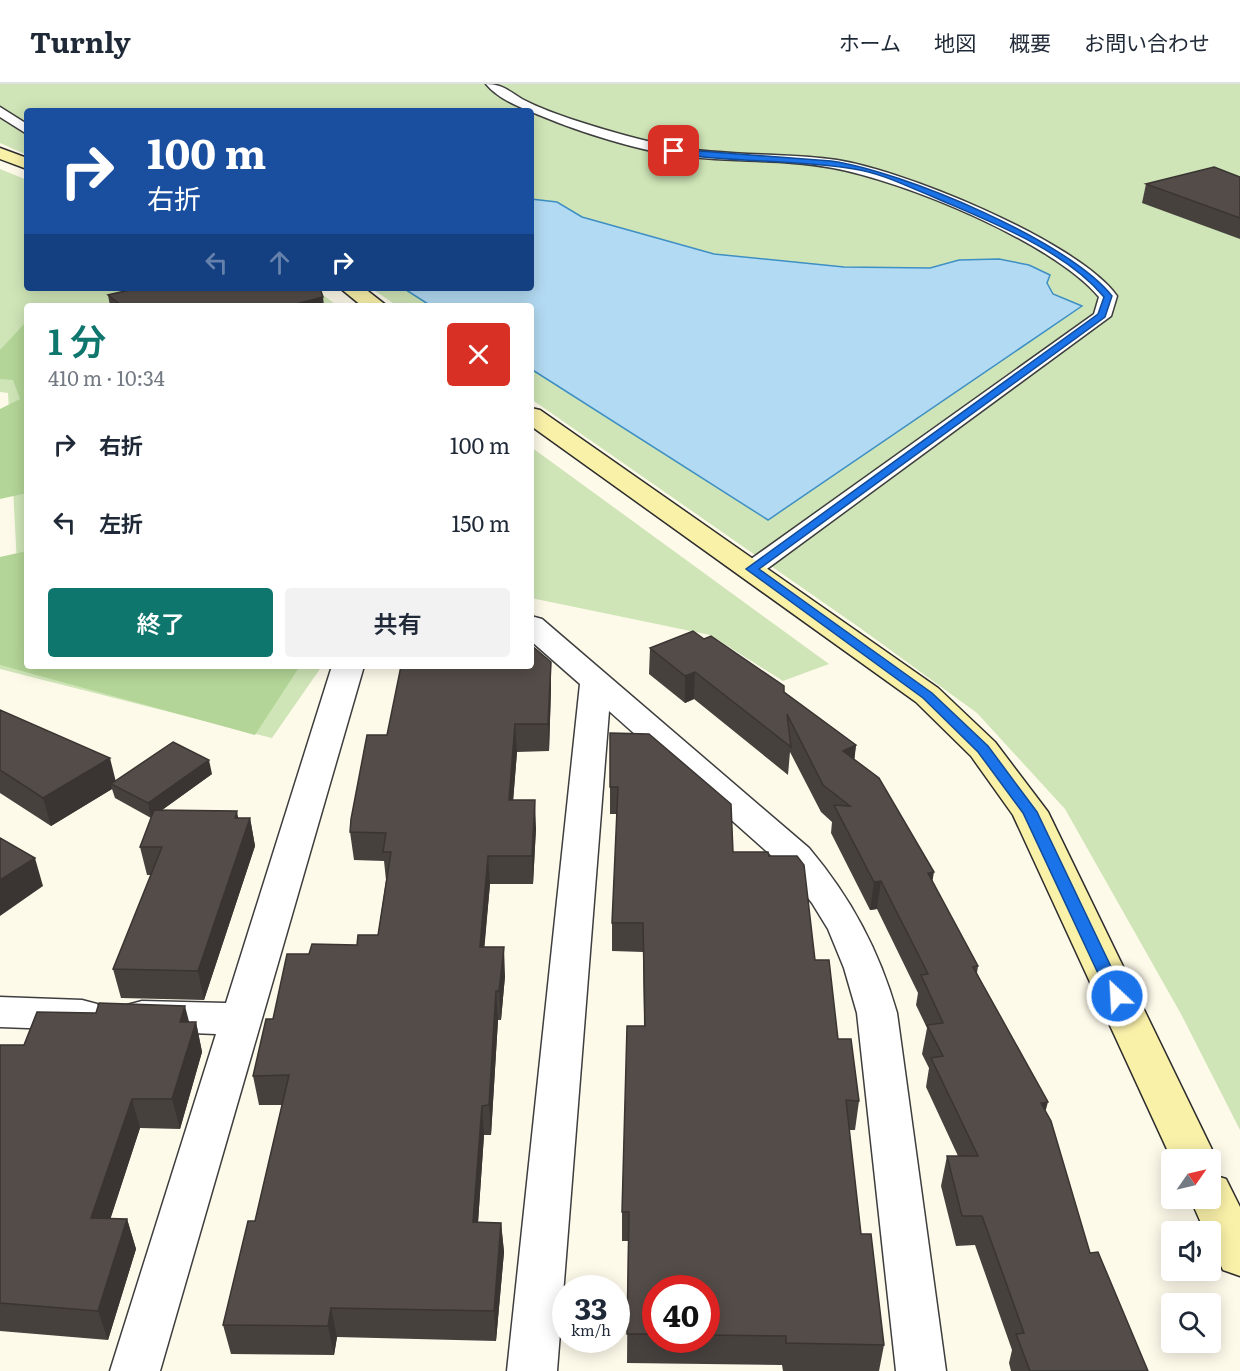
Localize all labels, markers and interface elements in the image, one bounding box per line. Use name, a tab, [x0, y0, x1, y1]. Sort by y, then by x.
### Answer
text: Turnly	[30, 20, 131, 62]
text: ホーム	[839, 26, 901, 57]
text: 地図	[934, 26, 976, 57]
text: 概要	[1009, 26, 1051, 57]
text: お問い合わせ	[1084, 26, 1210, 57]
text: 100 m	[147, 120, 266, 182]
pin	[648, 125, 699, 176]
icon: right	[48, 132, 126, 210]
icon: arrive	[657, 134, 690, 167]
text: 右折	[147, 177, 201, 217]
icon: left	[200, 246, 233, 279]
icon: ahead	[263, 246, 296, 279]
icon: right	[326, 246, 359, 279]
text: 1 分	[48, 313, 106, 366]
button: close	[447, 323, 510, 386]
text: 410 m · 10:34	[48, 362, 165, 392]
icon: right	[48, 428, 81, 461]
text: 右折	[99, 428, 143, 461]
text: 100 m	[450, 428, 510, 461]
icon: left	[48, 506, 81, 539]
text: 左折	[99, 506, 143, 539]
text: 150 m	[451, 506, 510, 539]
button: 終了	[48, 588, 273, 657]
button: 共有	[285, 588, 510, 657]
position arrow	[1085, 964, 1149, 1028]
north arrow	[1161, 1149, 1221, 1209]
map controls	[1161, 1149, 1221, 1353]
button: sound	[1161, 1221, 1221, 1281]
speed limit sign: 40	[642, 1275, 720, 1353]
text: 33	[575, 1285, 607, 1329]
button: search	[1161, 1293, 1221, 1353]
text: km/h	[571, 1318, 611, 1341]

